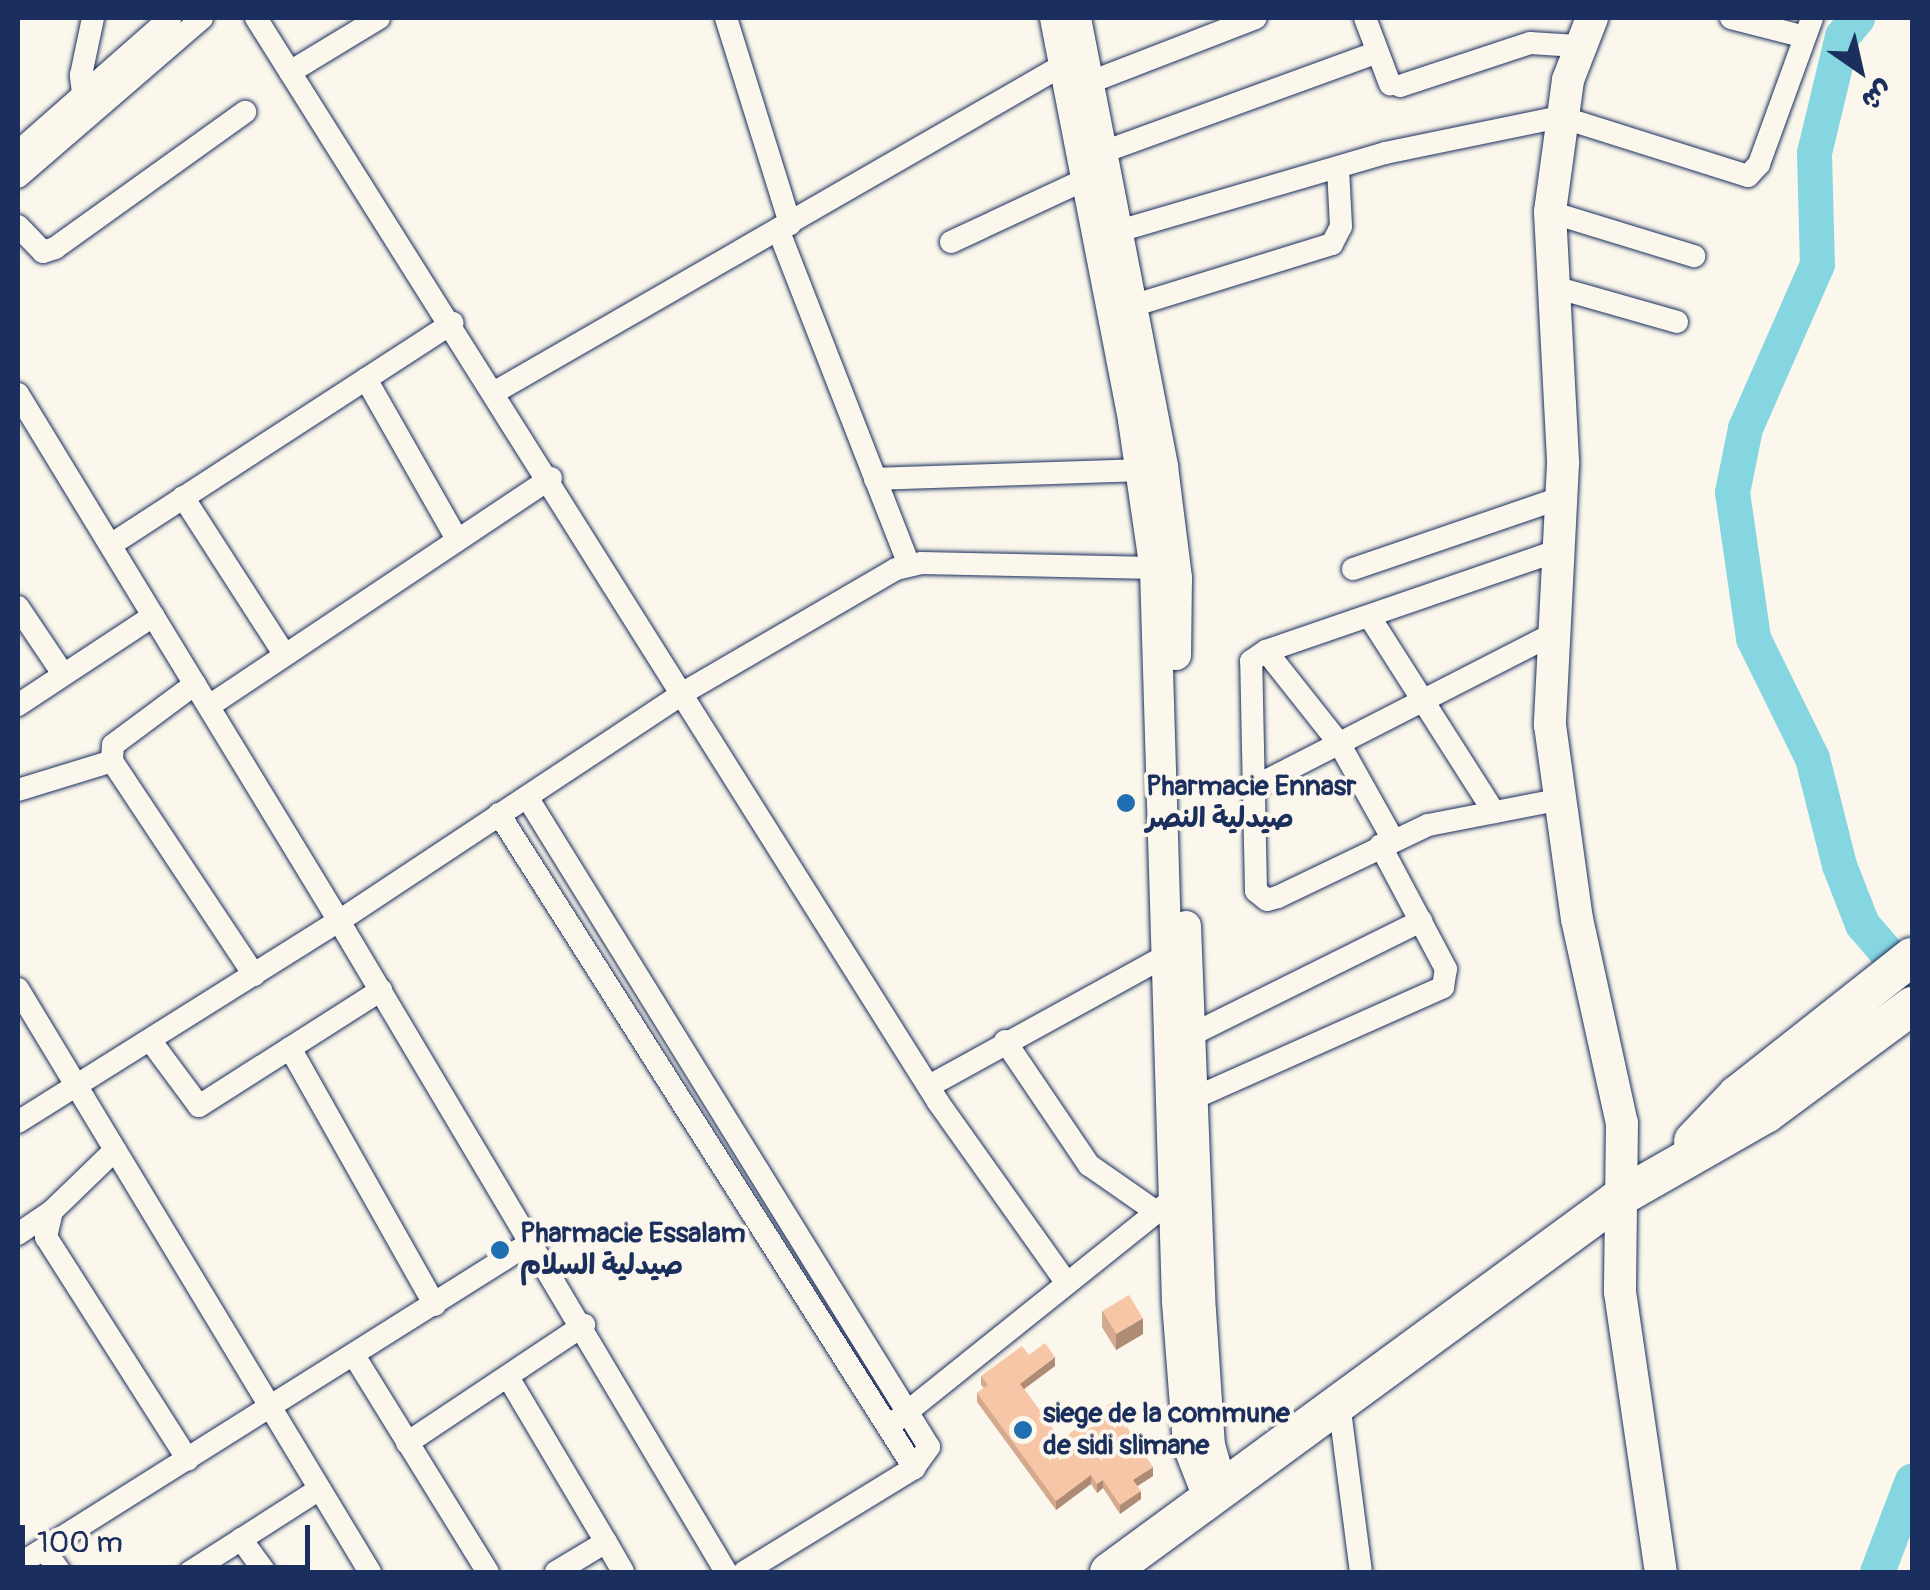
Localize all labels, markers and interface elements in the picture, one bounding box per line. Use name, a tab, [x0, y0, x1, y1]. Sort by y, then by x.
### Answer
north arrow	[1810, 20, 1910, 120]
text: ش	[1854, 72, 1900, 118]
place label: Pharmacie Ennasr صيدلية النصر	[1146, 770, 1356, 836]
marker: Pharmacie Ennasr صيدلية النصر	[1115, 792, 1137, 814]
place label: Pharmacie Essalam صيدلية السلام	[520, 1217, 746, 1283]
marker: Pharmacie Essalam صيدلية السلام	[489, 1239, 511, 1261]
place label: siege de la commune de sidi slimane	[1043, 1397, 1290, 1463]
marker: siege de la commune de sidi slimane	[1012, 1419, 1034, 1441]
scale bar	[25, 1505, 315, 1567]
text: 100 m	[37, 1524, 123, 1561]

